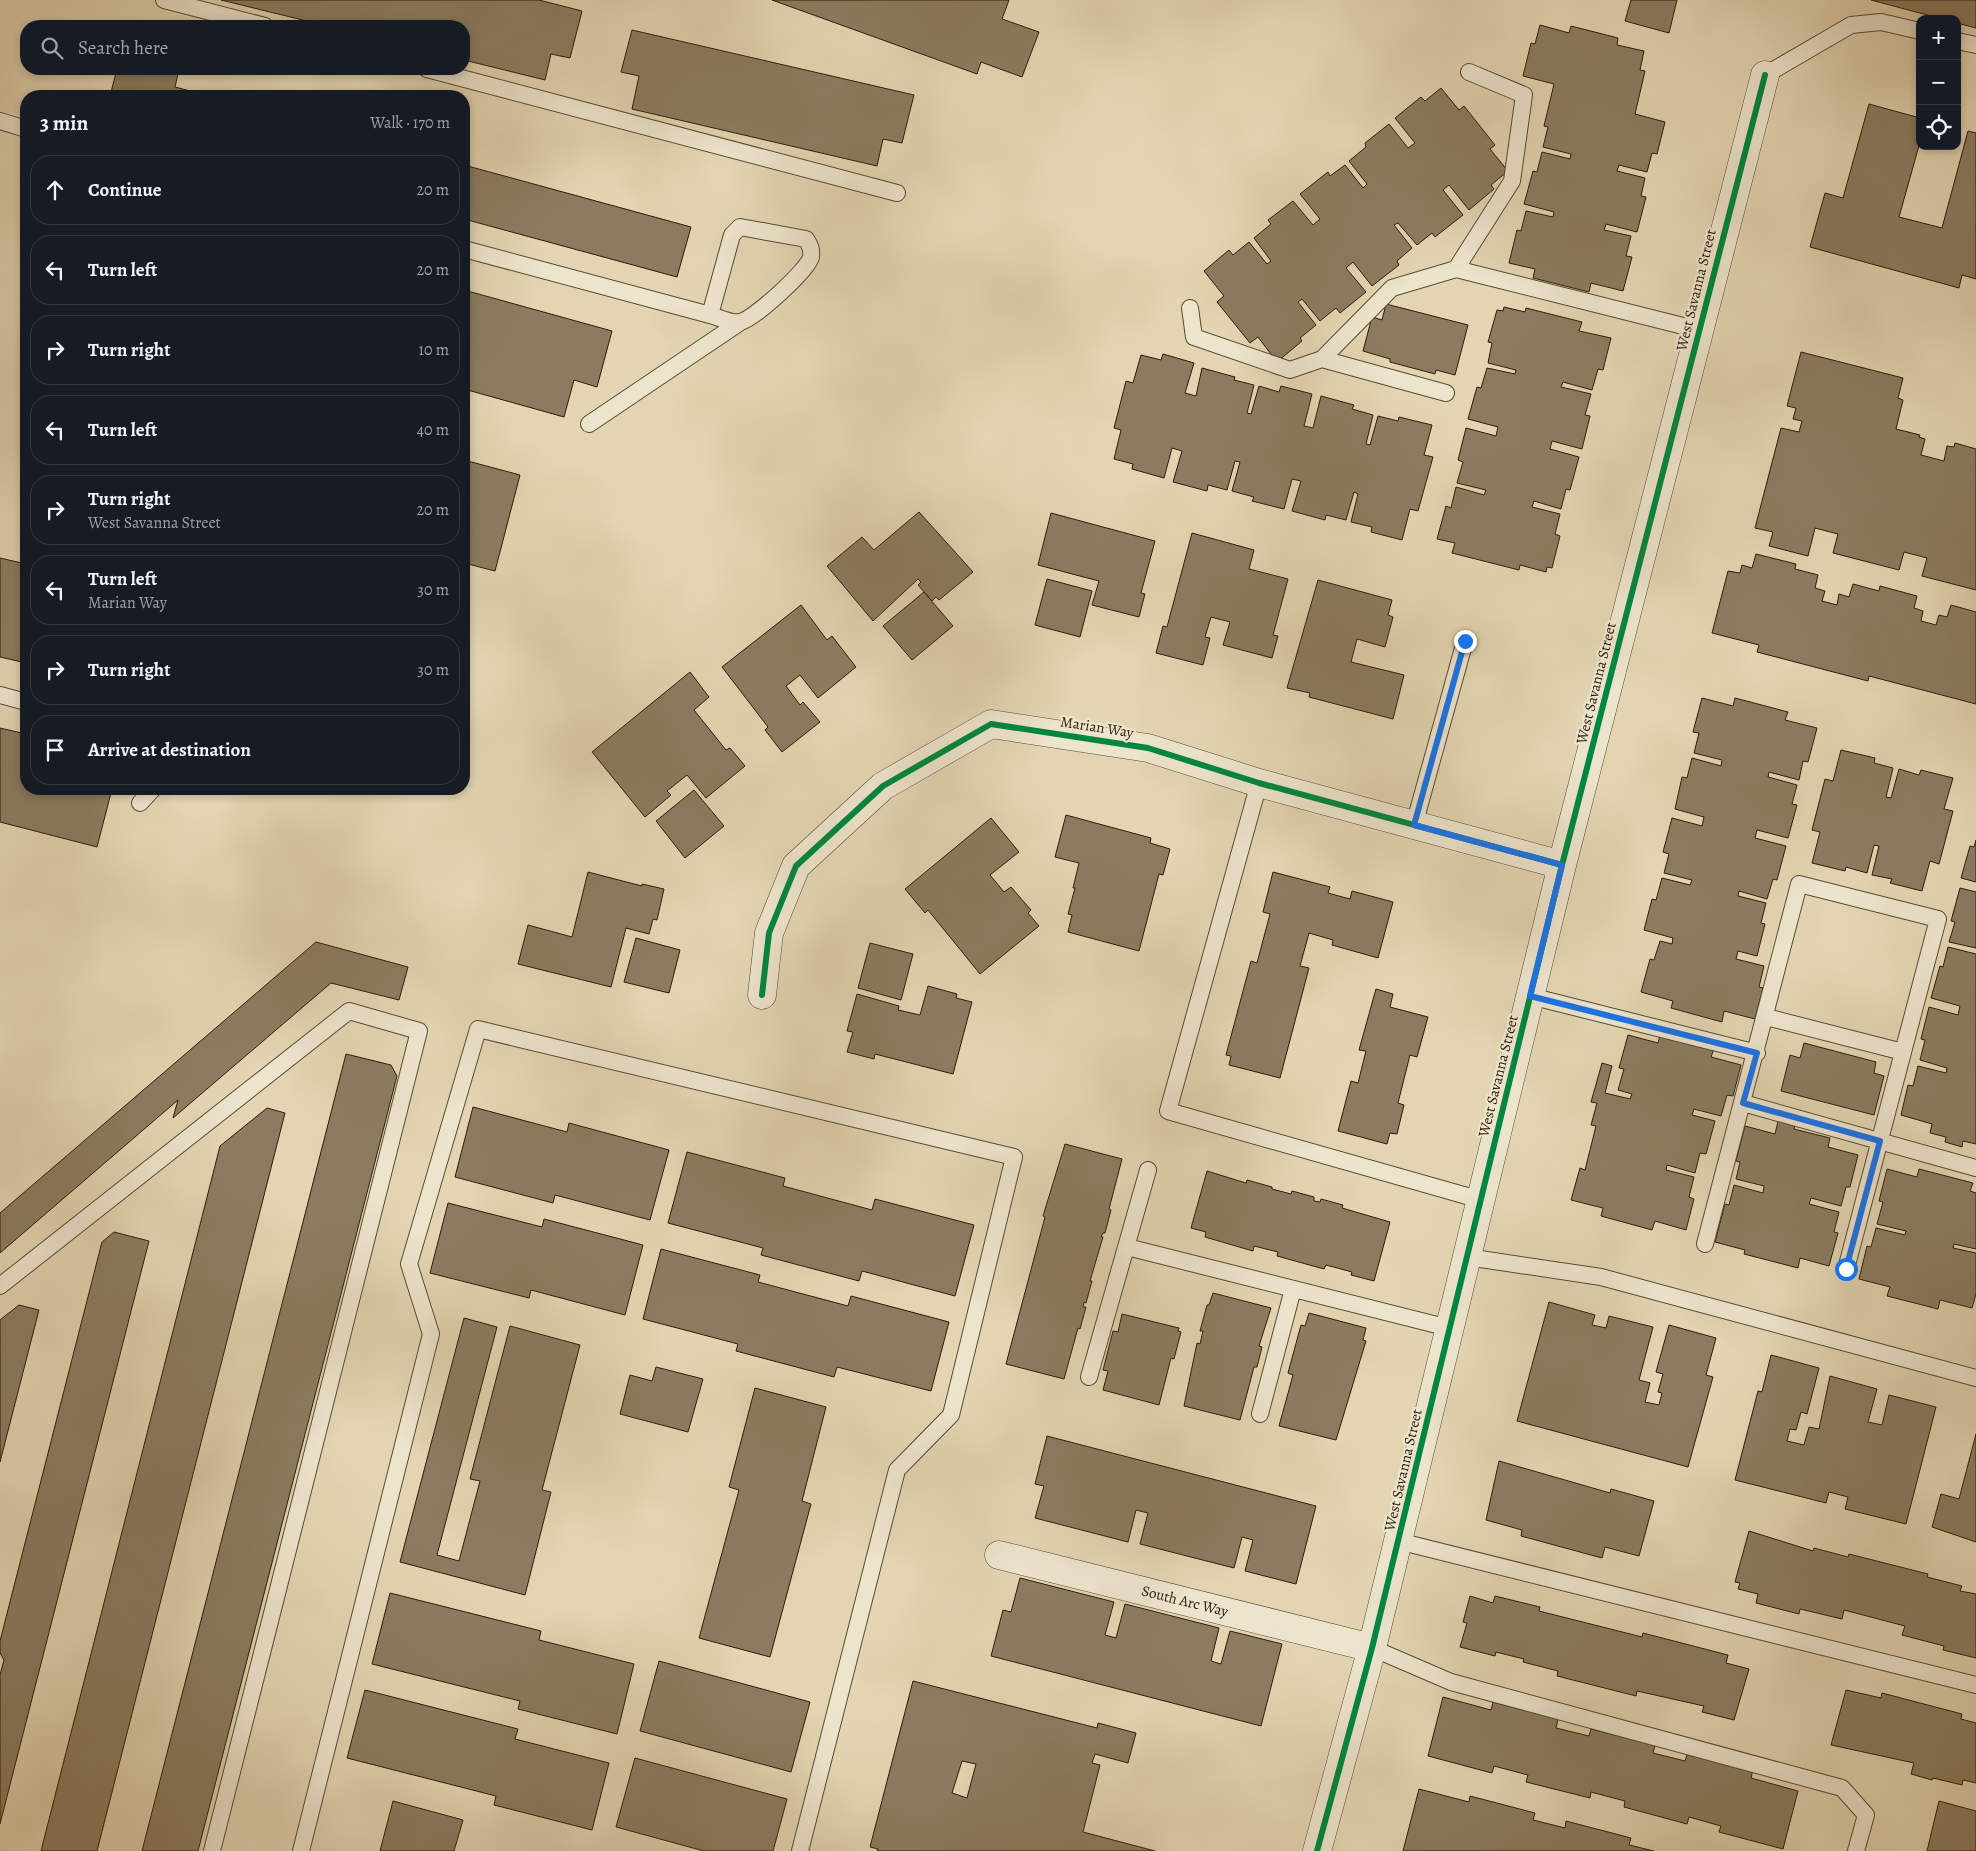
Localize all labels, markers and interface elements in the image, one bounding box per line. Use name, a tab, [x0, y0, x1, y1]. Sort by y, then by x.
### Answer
map controls	[1916, 15, 1961, 150]
button: +	[1916, 15, 1961, 60]
search box	[20, 20, 470, 75]
icon: search	[38, 34, 66, 62]
text: Search here	[78, 35, 168, 61]
button: −	[1916, 60, 1961, 105]
button: locate	[1916, 105, 1961, 150]
text: 3 min	[40, 109, 88, 137]
text: Walk · 170 m	[370, 112, 450, 134]
icon: ahead	[41, 176, 69, 204]
text: Continue	[88, 177, 162, 203]
text: 20 m	[416, 179, 449, 201]
street label: West Savanna Street	[1671, 227, 1721, 354]
icon: left	[41, 256, 69, 284]
text: Turn left	[88, 257, 157, 283]
text: 20 m	[416, 259, 449, 281]
icon: right	[41, 336, 69, 364]
text: Turn right	[88, 337, 170, 363]
text: 10 m	[419, 339, 449, 361]
icon: left	[41, 416, 69, 444]
text: Turn left	[88, 417, 157, 443]
text: 40 m	[417, 419, 449, 441]
text: Turn right	[88, 486, 170, 512]
icon: right	[41, 496, 69, 524]
text: 20 m	[416, 499, 449, 521]
text: West Savanna Street	[88, 512, 221, 534]
text: Turn left	[88, 566, 157, 592]
icon: left	[41, 576, 69, 604]
text: 30 m	[417, 579, 449, 601]
text: Marian Way	[88, 592, 167, 614]
street label: West Savanna Street	[1571, 620, 1621, 747]
route end	[1454, 630, 1477, 653]
icon: right	[41, 656, 69, 684]
text: Turn right	[88, 657, 170, 683]
text: 30 m	[417, 659, 449, 681]
street label: Marian Way	[1059, 711, 1135, 743]
icon: arrive	[41, 736, 69, 764]
text: Arrive at destination	[88, 737, 251, 763]
street label: West Savanna Street	[1473, 1013, 1523, 1140]
route start	[1835, 1258, 1858, 1281]
street label: West Savanna Street	[1379, 1407, 1427, 1534]
street label: South Arc Way	[1140, 1581, 1231, 1622]

